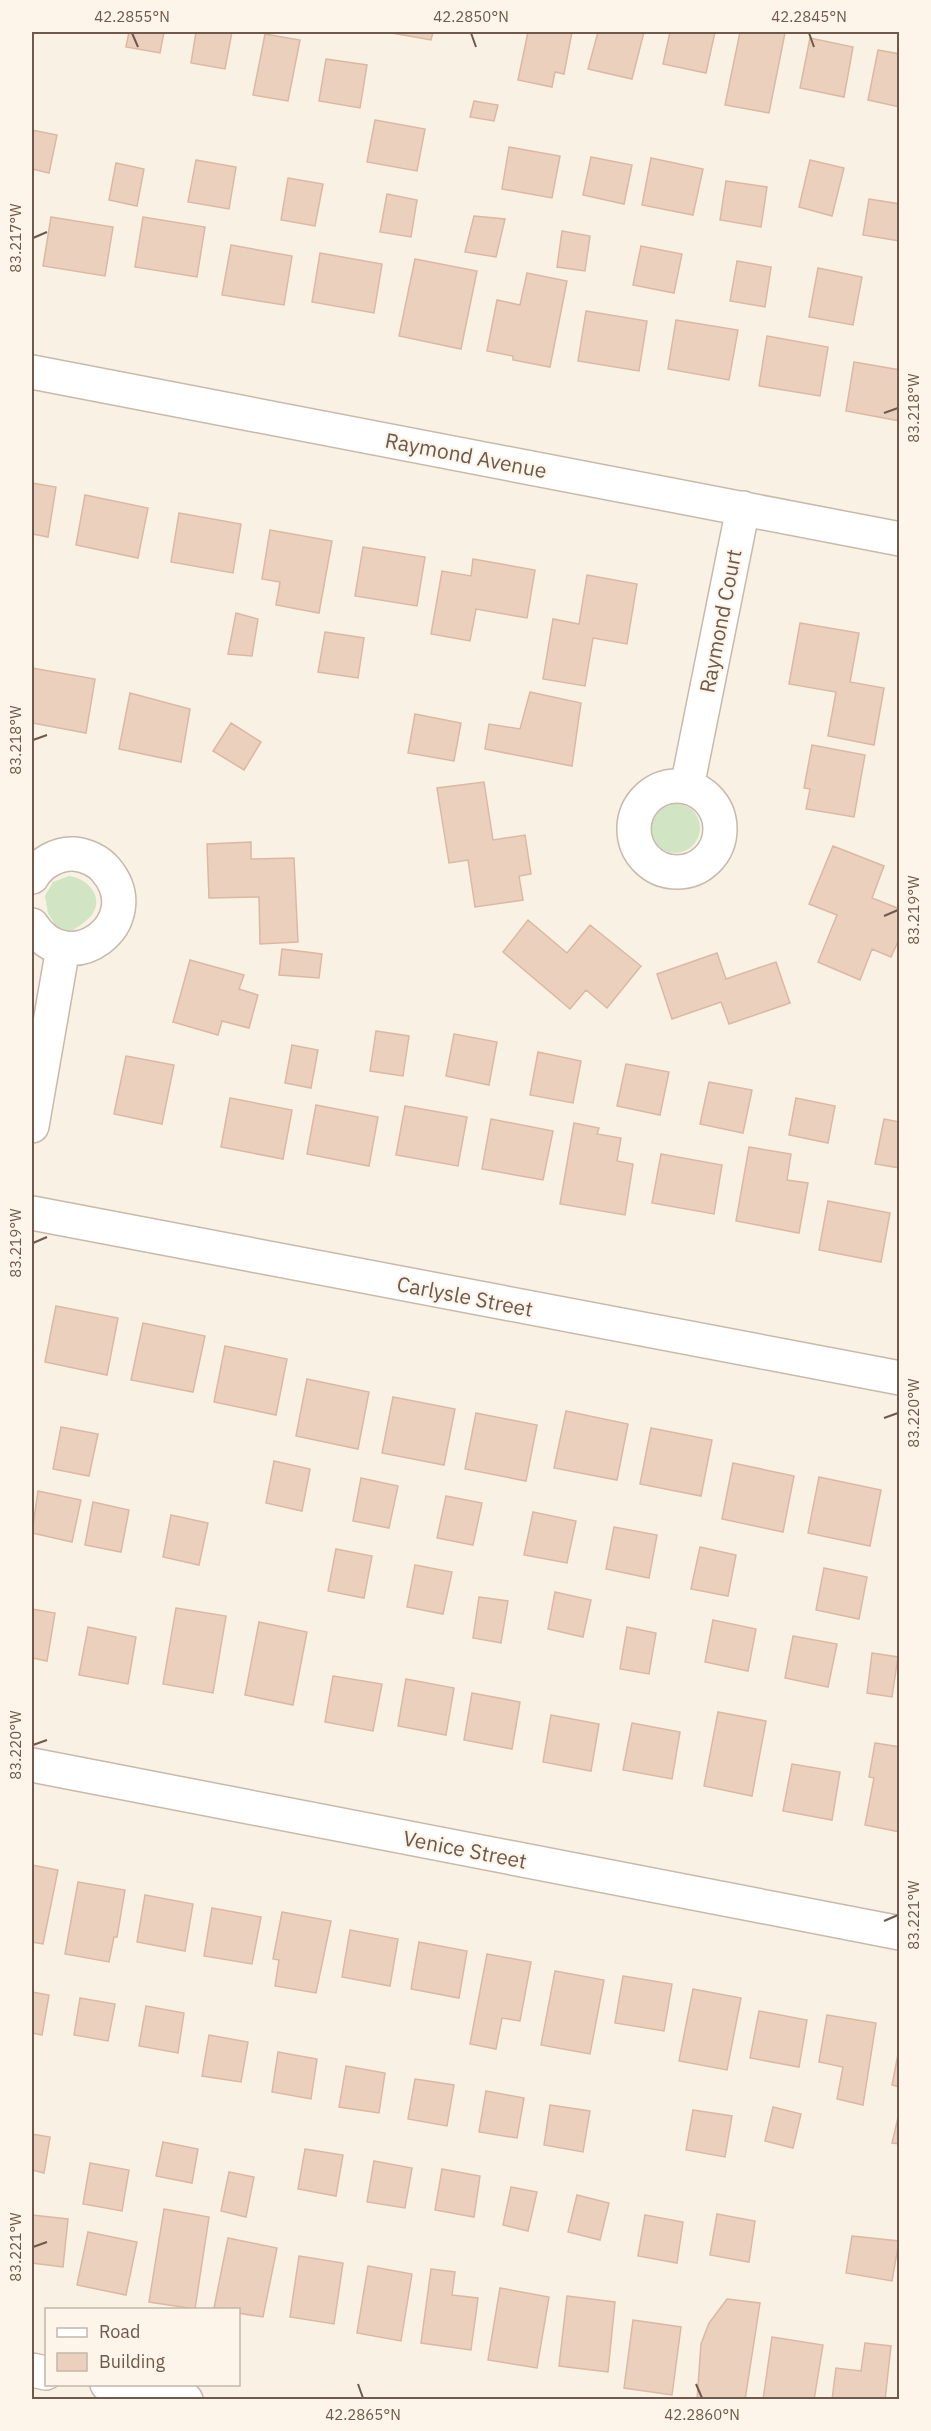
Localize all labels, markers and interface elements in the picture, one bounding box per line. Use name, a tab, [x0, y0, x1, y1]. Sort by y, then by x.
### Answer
text: 42.2855°N	[94, 7, 170, 26]
text: 42.2850°N	[433, 7, 509, 26]
text: 42.2845°N	[771, 7, 847, 26]
text: 83.217°W	[6, 203, 25, 273]
text: 83.218°W	[904, 373, 923, 443]
street label: Raymond Avenue	[383, 426, 549, 484]
street label: Raymond Court	[692, 547, 748, 695]
text: 83.218°W	[6, 705, 25, 775]
text: 83.219°W	[904, 875, 923, 945]
text: 83.219°W	[6, 1208, 25, 1278]
street label: Carlysle Street	[395, 1269, 535, 1323]
text: 83.220°W	[904, 1378, 923, 1448]
text: 83.220°W	[6, 1710, 25, 1780]
street label: Venice Street	[401, 1823, 529, 1875]
text: 83.221°W	[904, 1880, 923, 1950]
text: 83.221°W	[6, 2212, 25, 2282]
legend	[45, 2308, 240, 2386]
text: Road	[99, 2320, 140, 2343]
text: Building	[99, 2350, 166, 2373]
text: 42.2865°N	[325, 2405, 401, 2424]
text: 42.2860°N	[664, 2405, 740, 2424]

